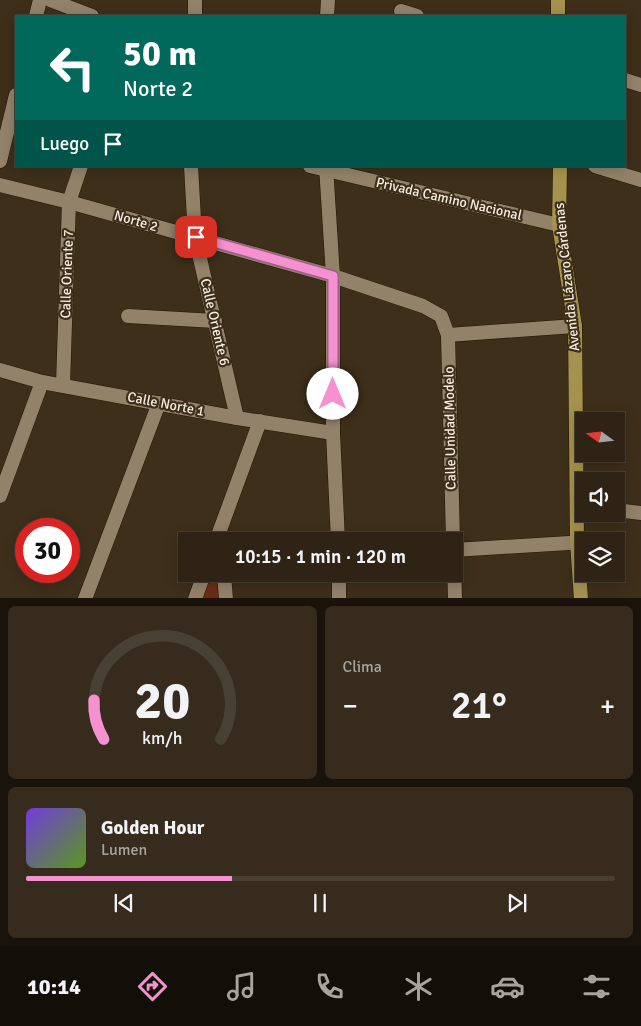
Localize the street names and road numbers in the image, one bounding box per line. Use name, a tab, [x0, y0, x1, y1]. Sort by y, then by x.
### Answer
street label: Privada Camino Nacional	[374, 174, 524, 224]
street label: Avenida Lázaro Cárdenas	[551, 202, 583, 352]
street label: Norte 2	[112, 207, 160, 235]
street label: Calle Oriente 7	[57, 229, 77, 319]
street label: Calle Oriente 6	[197, 277, 233, 367]
street label: Calle Unidad Modelo	[440, 366, 460, 490]
street label: Calle Norte 1	[126, 388, 206, 420]

